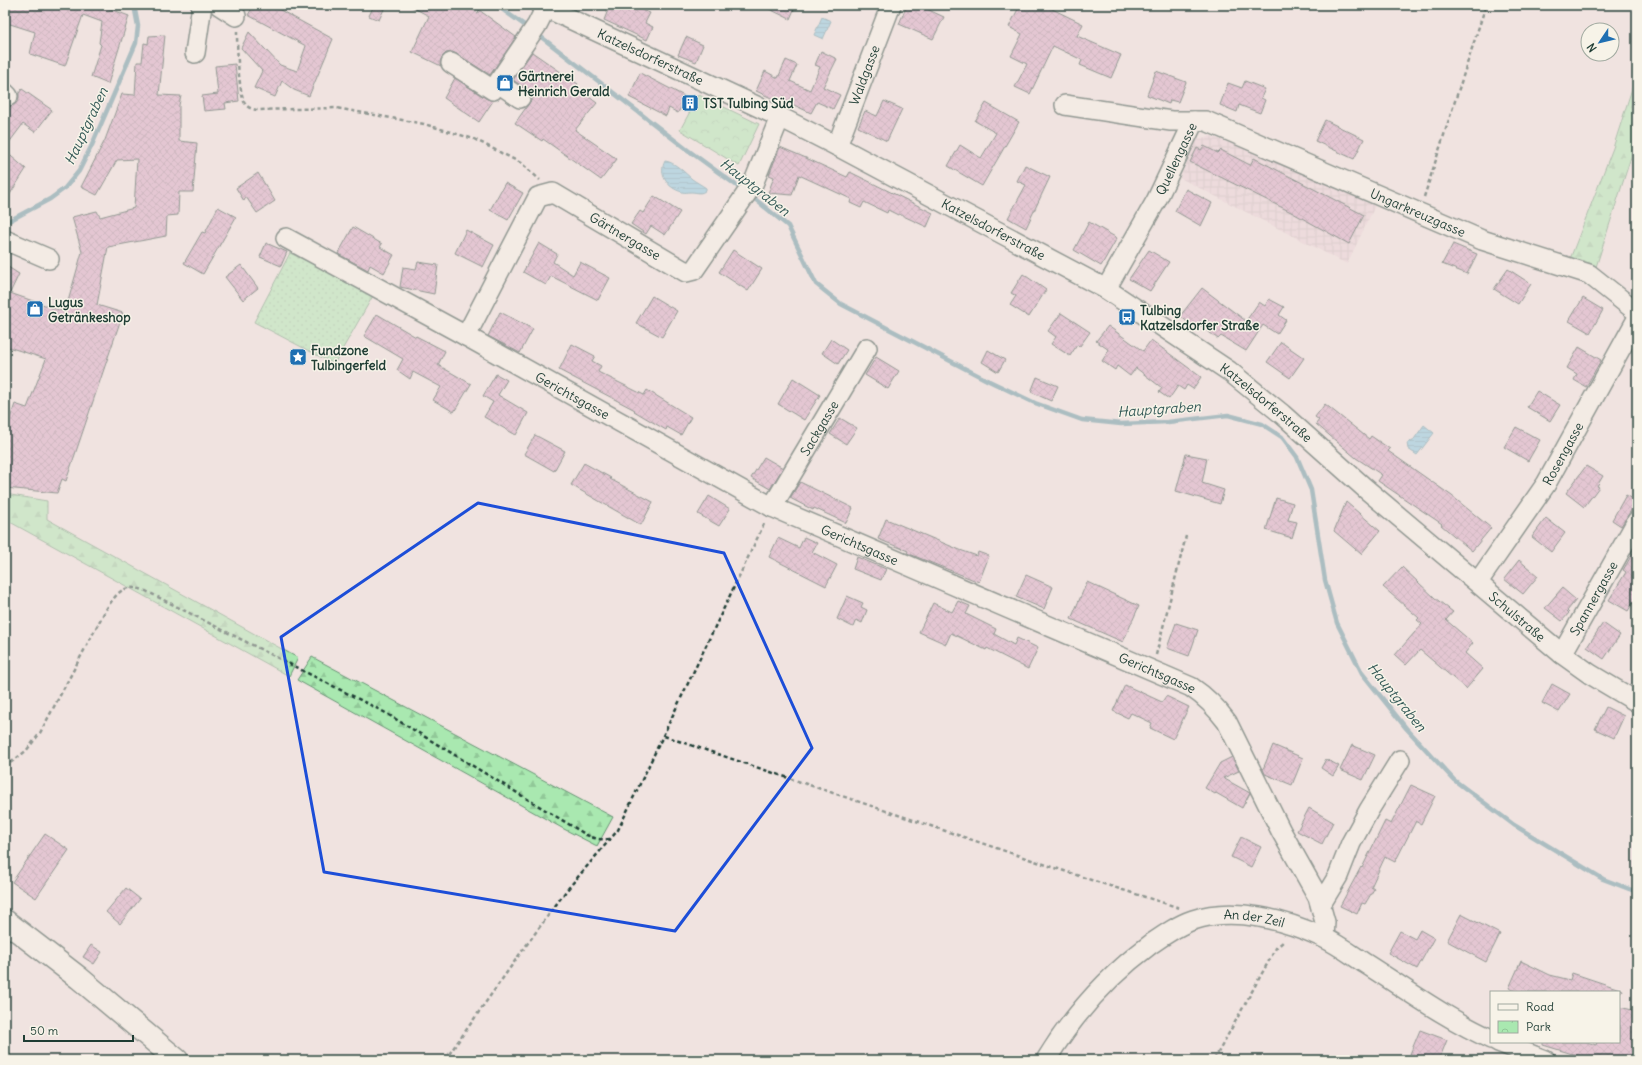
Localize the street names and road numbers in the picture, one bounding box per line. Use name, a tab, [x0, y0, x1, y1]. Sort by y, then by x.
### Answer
street label: Katzelsdorferstraße	[595, 25, 706, 89]
street label: Waldgasse	[845, 43, 884, 108]
street label: Quellengasse	[1152, 120, 1201, 198]
street label: Ungarkreuzgasse	[1367, 185, 1468, 241]
street label: Katzelsdorferstraße	[938, 195, 1048, 264]
street label: Gärtnergasse	[586, 209, 664, 264]
street label: Katzelsdorferstraße	[1217, 359, 1316, 446]
street label: Gerichtsgasse	[532, 368, 612, 424]
street label: Sackgasse	[797, 398, 843, 459]
street label: Rosengasse	[1539, 419, 1587, 488]
street label: Gerichtsgasse	[818, 521, 901, 569]
street label: Spannergasse	[1566, 558, 1622, 639]
street label: Schulstraße	[1485, 588, 1549, 645]
street label: Gerichtsgasse	[1116, 649, 1199, 697]
street label: An der Zeil	[1223, 906, 1287, 932]

